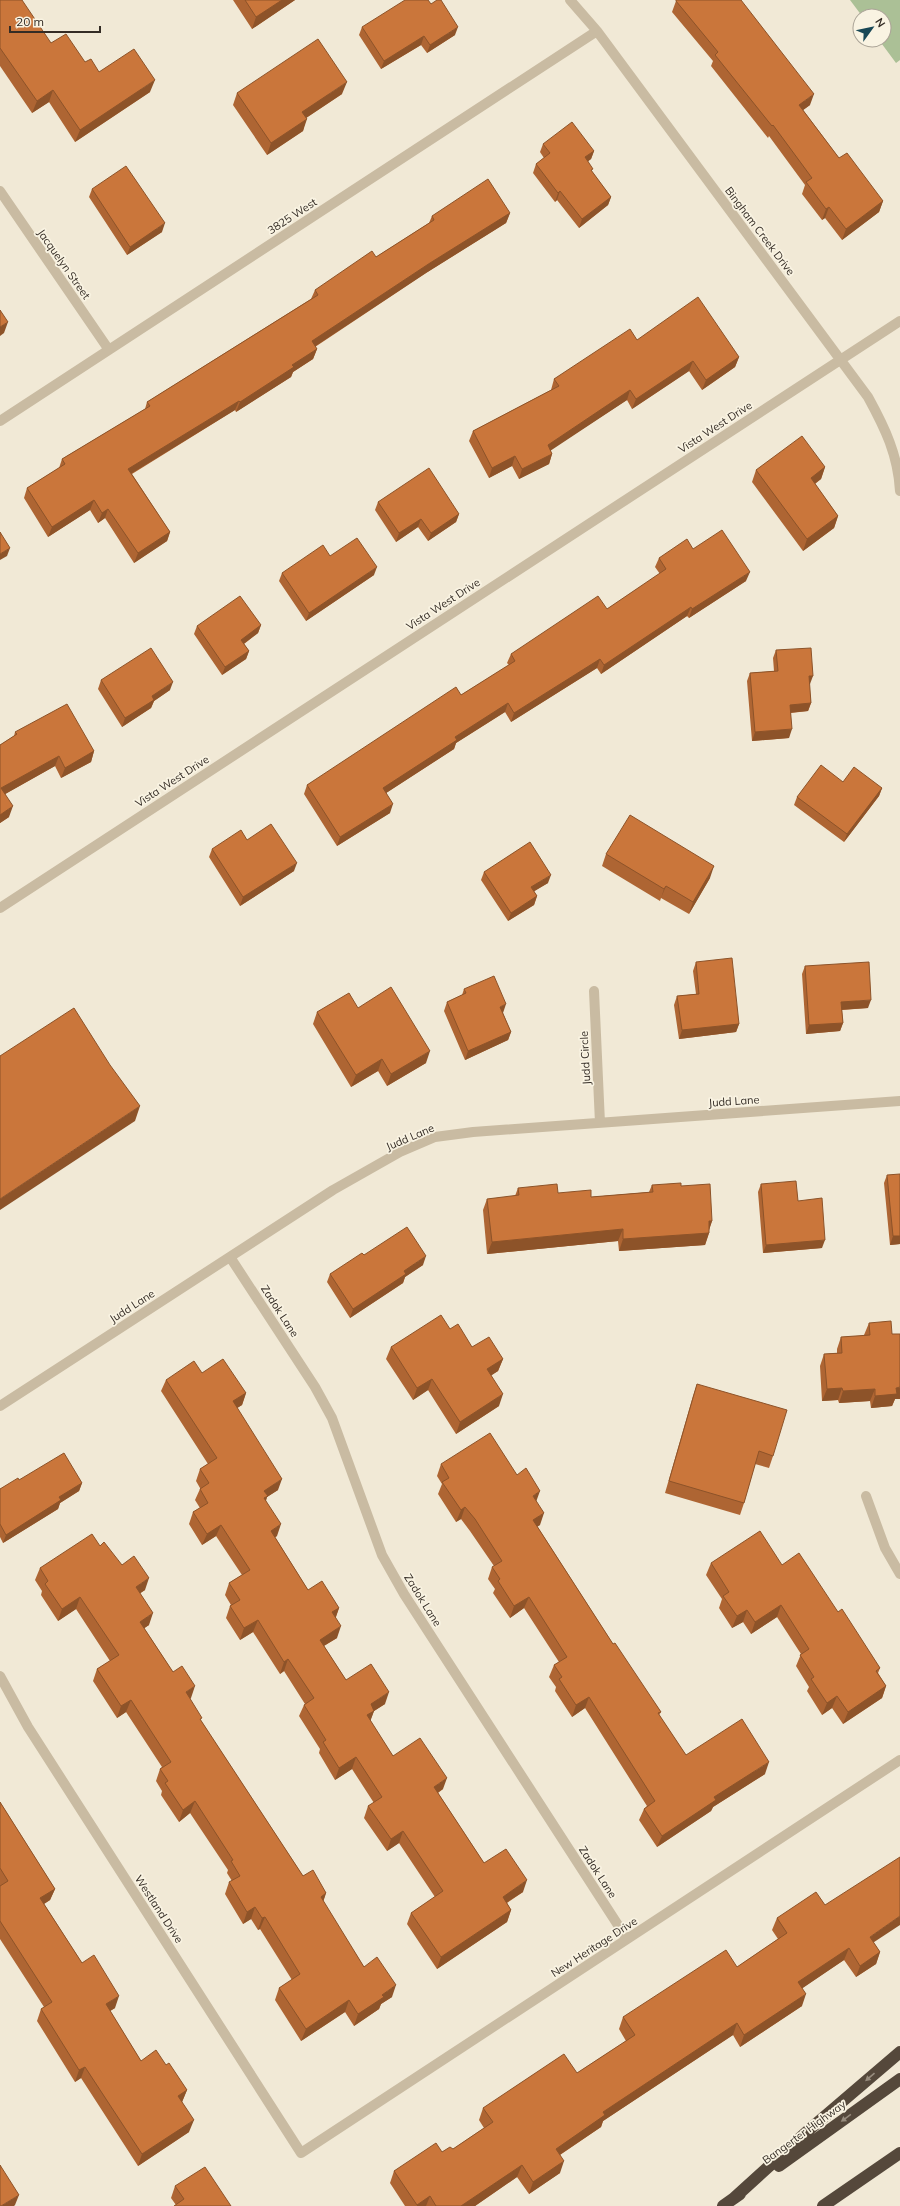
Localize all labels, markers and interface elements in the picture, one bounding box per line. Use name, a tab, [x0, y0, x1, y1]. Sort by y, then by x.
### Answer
scale bar	[10, 8, 100, 34]
north arrow	[852, 8, 892, 48]
text: 20 m	[16, 14, 44, 29]
text: N	[872, 15, 889, 30]
street label: Bingham Creek Drive	[722, 184, 798, 278]
street label: 3825 West	[265, 195, 319, 237]
street label: Jacquelyn Street	[35, 226, 94, 302]
street label: Vista West Drive	[675, 398, 755, 456]
street label: Vista West Drive	[403, 575, 483, 633]
street label: Vista West Drive	[132, 752, 212, 810]
street label: Judd Circle	[577, 1031, 593, 1085]
street label: Judd Lane	[708, 1092, 760, 1110]
street label: Judd Lane	[384, 1121, 436, 1153]
street label: Zadok Lane	[258, 1282, 302, 1340]
street label: Judd Lane	[107, 1286, 157, 1326]
street label: Zadok Lane	[401, 1571, 445, 1629]
street label: Zadok Lane	[576, 1843, 620, 1901]
street label: Westland Drive	[132, 1872, 186, 1946]
street label: New Heritage Drive	[548, 1914, 640, 1980]
one-way arrow	[865, 2073, 876, 2082]
street label: Bangerter Highway	[759, 2097, 849, 2167]
one-way arrow	[840, 2114, 851, 2122]

